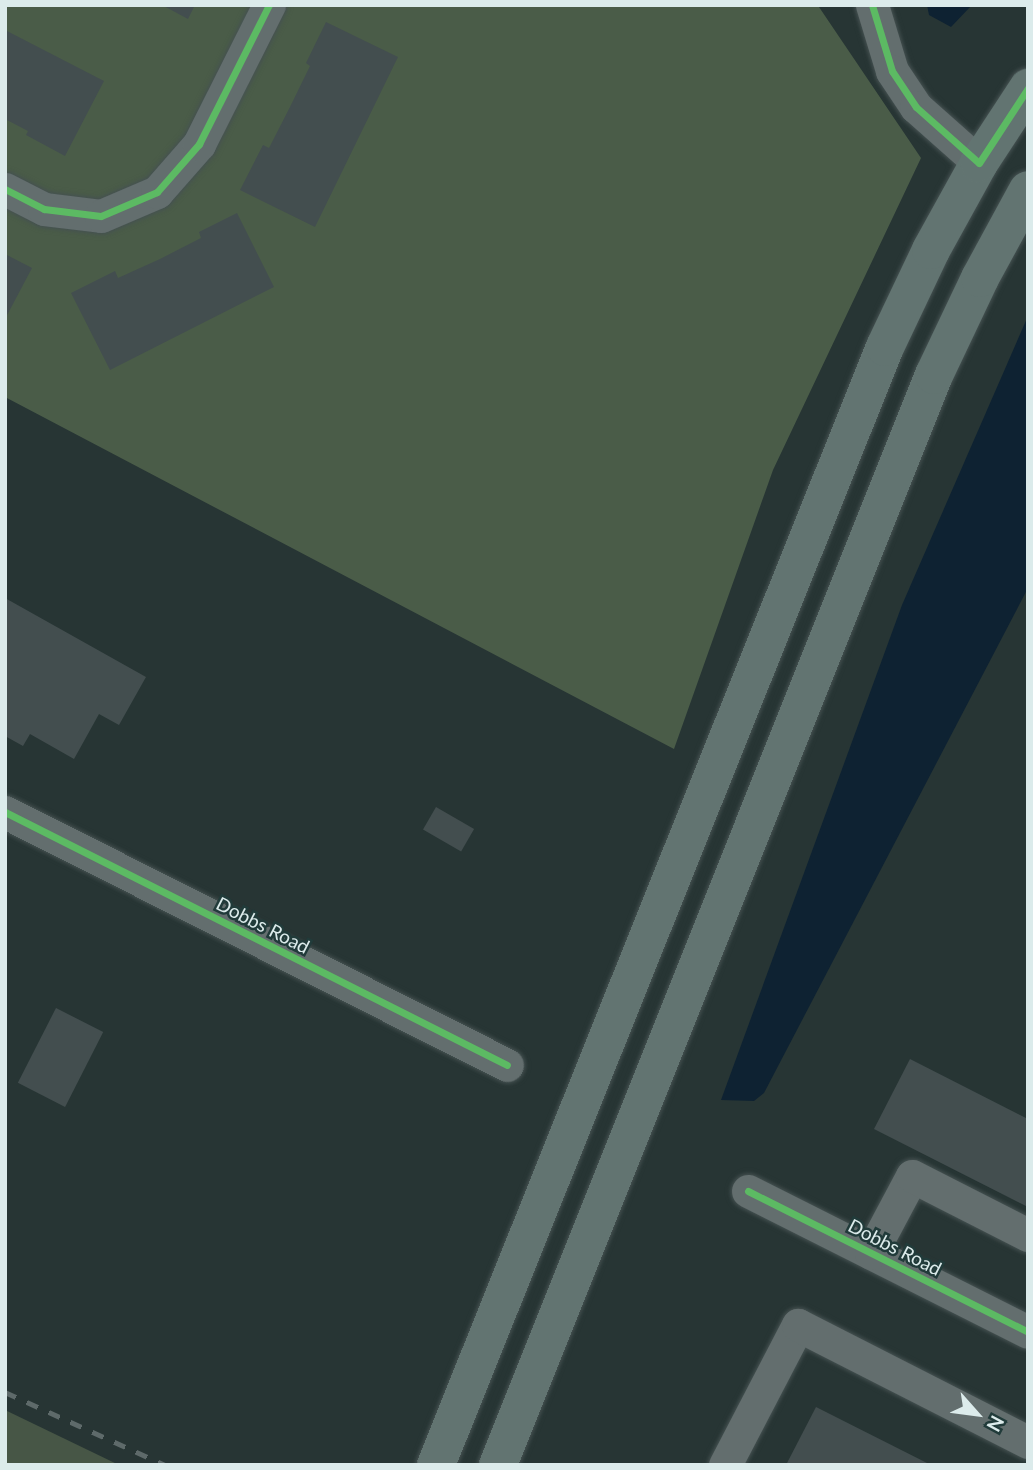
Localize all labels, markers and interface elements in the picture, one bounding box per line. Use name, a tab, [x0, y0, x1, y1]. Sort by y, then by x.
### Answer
street label: Dobbs Road	[213, 892, 313, 958]
street label: Dobbs Road	[845, 1214, 945, 1280]
north arrow	[942, 1379, 1012, 1449]
text: N	[982, 1412, 1010, 1436]

